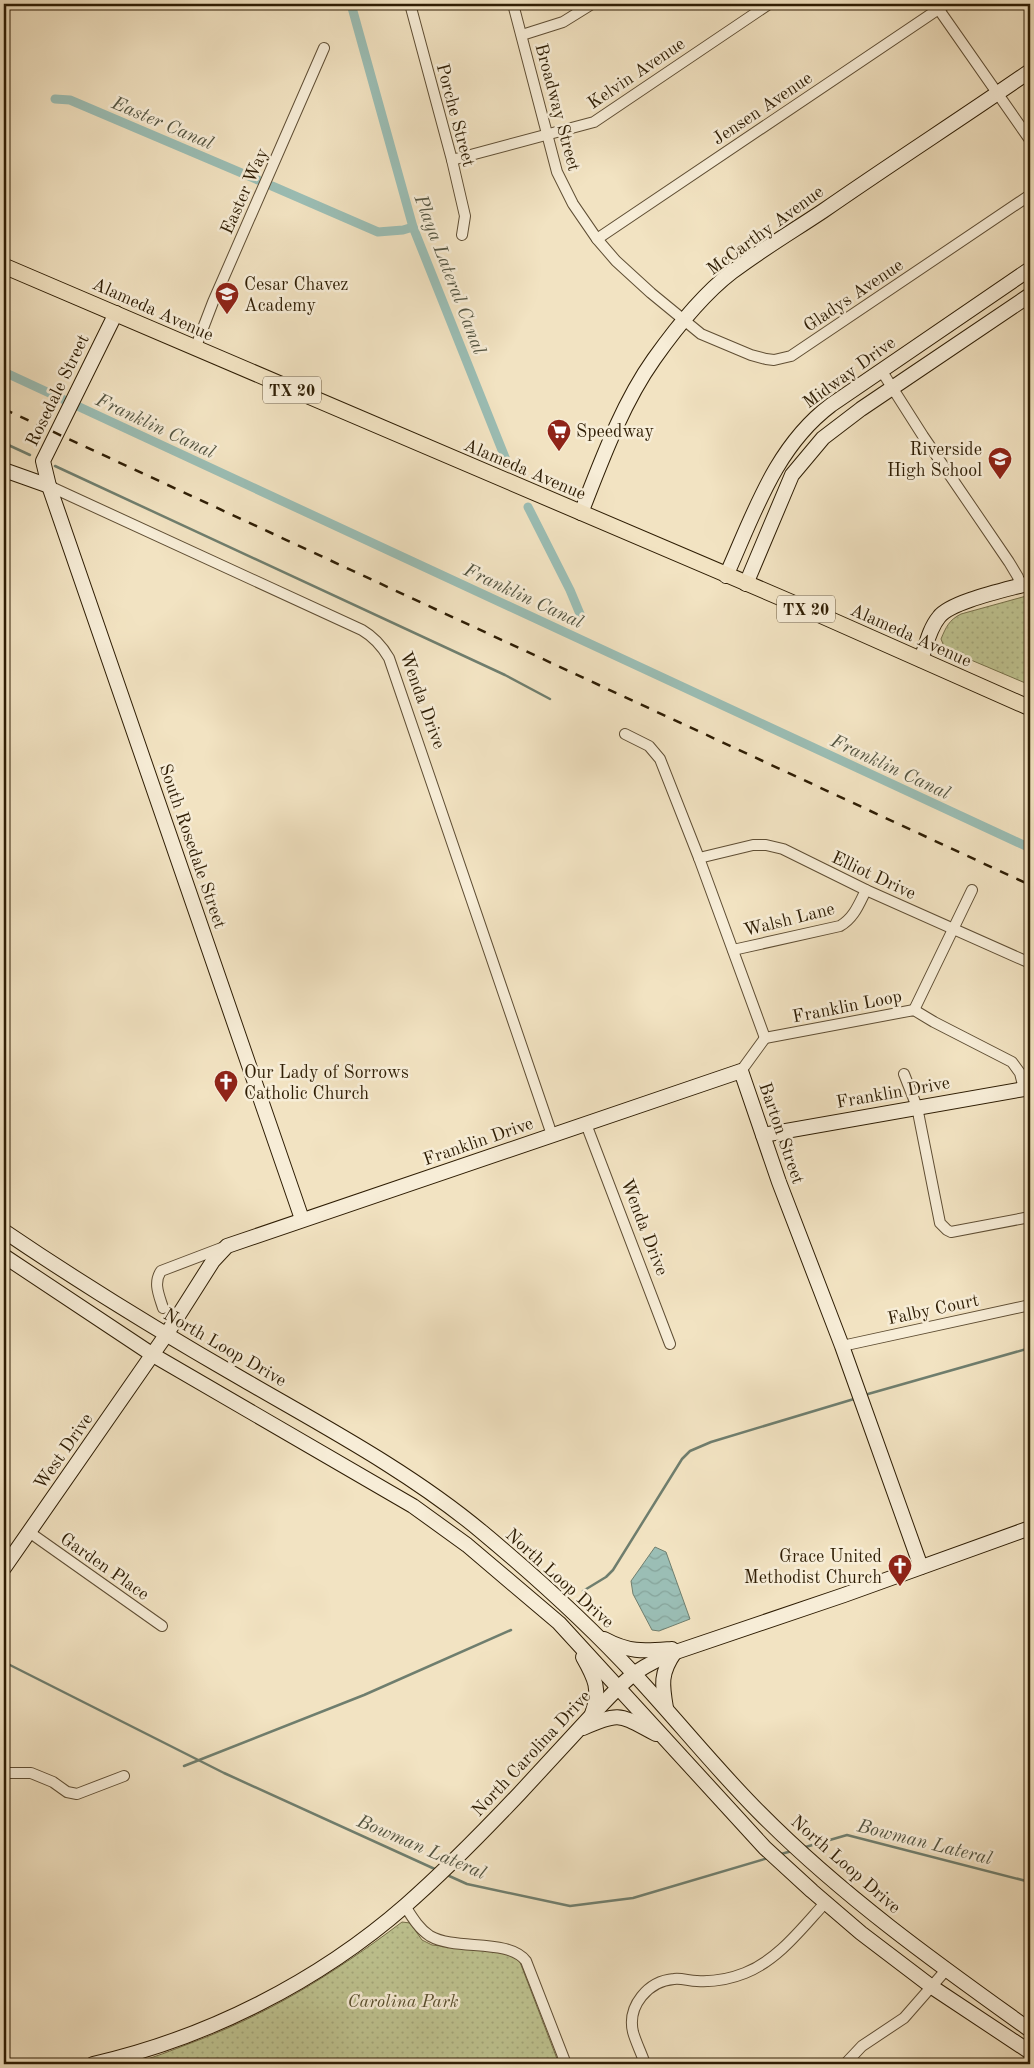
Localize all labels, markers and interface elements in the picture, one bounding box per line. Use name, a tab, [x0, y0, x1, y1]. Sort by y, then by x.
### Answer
street label: Kelvin Avenue	[585, 35, 688, 113]
street label: Broadway Street	[531, 42, 583, 173]
street label: Porche Street	[433, 62, 477, 169]
street label: Jensen Avenue	[710, 69, 816, 149]
water label: Easter Canal	[108, 94, 216, 154]
street label: Easter Way	[218, 145, 272, 237]
street label: McCarthy Avenue	[704, 183, 827, 279]
water label: Playa Lateral Canal	[409, 192, 488, 358]
street label: Gladys Avenue	[801, 256, 907, 336]
street label: Alameda Avenue	[89, 275, 216, 345]
place label: Cesar Chavez Academy	[244, 276, 349, 315]
school or university icon: Cesar Chavez Academy	[214, 281, 240, 315]
street label: Rosedale Street	[23, 332, 93, 449]
street label: Midway Drive	[800, 333, 899, 412]
road number: TX 20	[263, 376, 321, 404]
water label: Franklin Canal	[92, 391, 218, 463]
supermarket icon: Speedway	[546, 418, 572, 452]
place label: Speedway	[576, 423, 654, 441]
street label: Alameda Avenue	[461, 436, 588, 504]
place label: Riverside High School	[887, 441, 982, 480]
school or university icon: Riverside High School	[987, 446, 1013, 480]
water label: Franklin Canal	[460, 561, 586, 633]
road number: TX 20	[777, 596, 835, 622]
street label: Alameda Avenue	[847, 601, 974, 671]
street label: Wenda Drive	[396, 649, 448, 751]
water label: Franklin Canal	[827, 732, 953, 804]
street label: South Rosedale Street	[155, 762, 229, 931]
street label: Elliot Drive	[829, 849, 918, 903]
street label: Walsh Lane	[742, 900, 837, 940]
street label: Franklin Loop	[791, 988, 904, 1026]
place label: Our Lady of Sorrows Catholic Church	[244, 1064, 409, 1103]
church icon: Our Lady of Sorrows Catholic Church	[213, 1069, 239, 1103]
street label: Franklin Drive	[835, 1074, 951, 1112]
street label: Barton Street	[755, 1080, 807, 1187]
street label: Franklin Drive	[421, 1115, 536, 1169]
street label: Wenda Drive	[617, 1176, 671, 1278]
street label: Falby Court	[886, 1292, 980, 1328]
street label: North Loop Drive	[160, 1305, 289, 1390]
street label: West Drive	[31, 1410, 96, 1493]
street label: North Loop Drive	[502, 1526, 617, 1632]
street label: Garden Place	[57, 1530, 152, 1604]
place label: Grace United Methodist Church	[744, 1548, 882, 1587]
church icon: Grace United Methodist Church	[887, 1553, 913, 1587]
street label: North Carolina Drive	[469, 1687, 595, 1820]
water label: Bowman Lateral	[353, 1812, 489, 1884]
street label: North Loop Drive	[787, 1812, 904, 1917]
water label: Bowman Lateral	[854, 1817, 994, 1869]
park label: Carolina Park	[347, 1993, 459, 2011]

